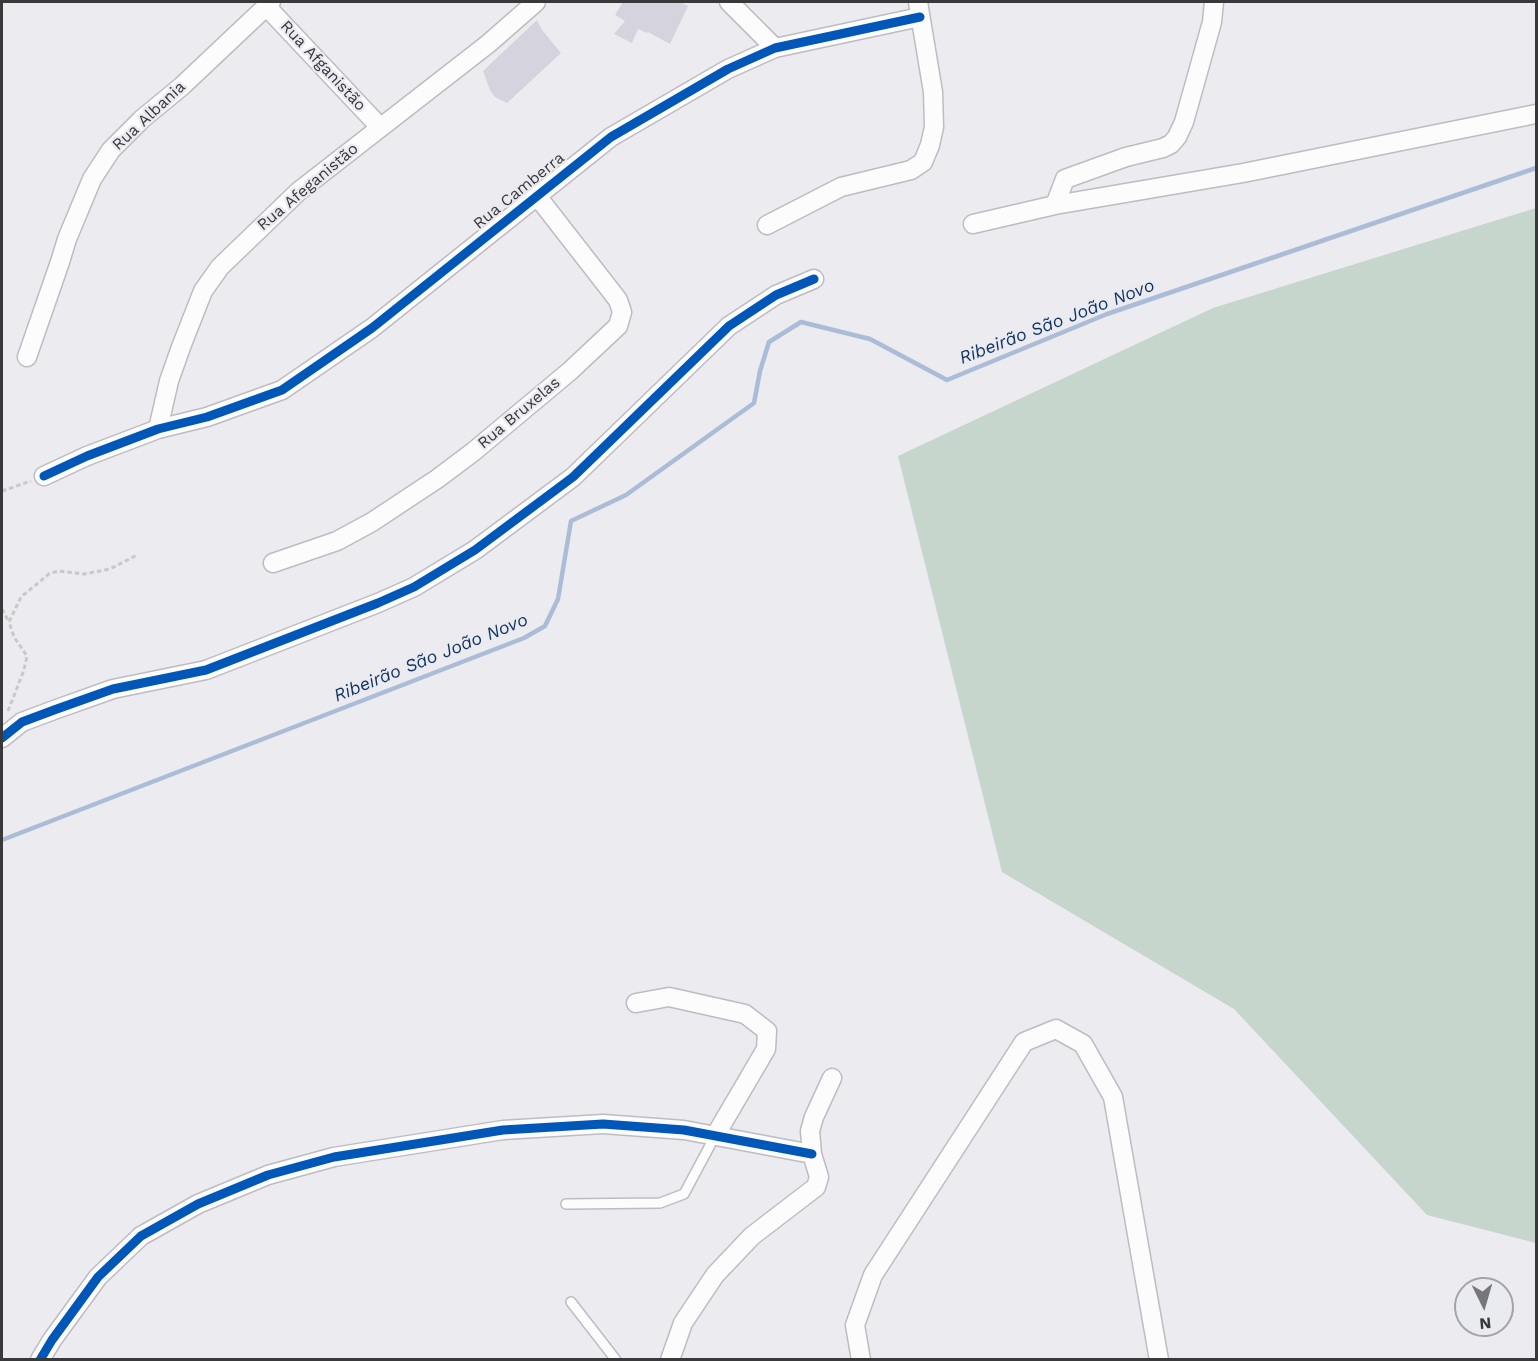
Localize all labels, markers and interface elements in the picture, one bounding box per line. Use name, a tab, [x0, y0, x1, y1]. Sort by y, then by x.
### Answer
street label: Rua Afganistão	[276, 17, 370, 115]
street label: Rua Albania	[109, 77, 189, 155]
street label: Rua Afeganistão	[254, 139, 362, 235]
street label: Rua Camberra	[470, 149, 568, 233]
water label: Ribeirão São João Novo	[956, 275, 1158, 369]
street label: Rua Bruxelas	[474, 373, 564, 453]
water label: Ribeirão São João Novo	[331, 609, 531, 707]
north arrow	[1454, 1277, 1514, 1337]
text: N	[1479, 1313, 1492, 1333]

